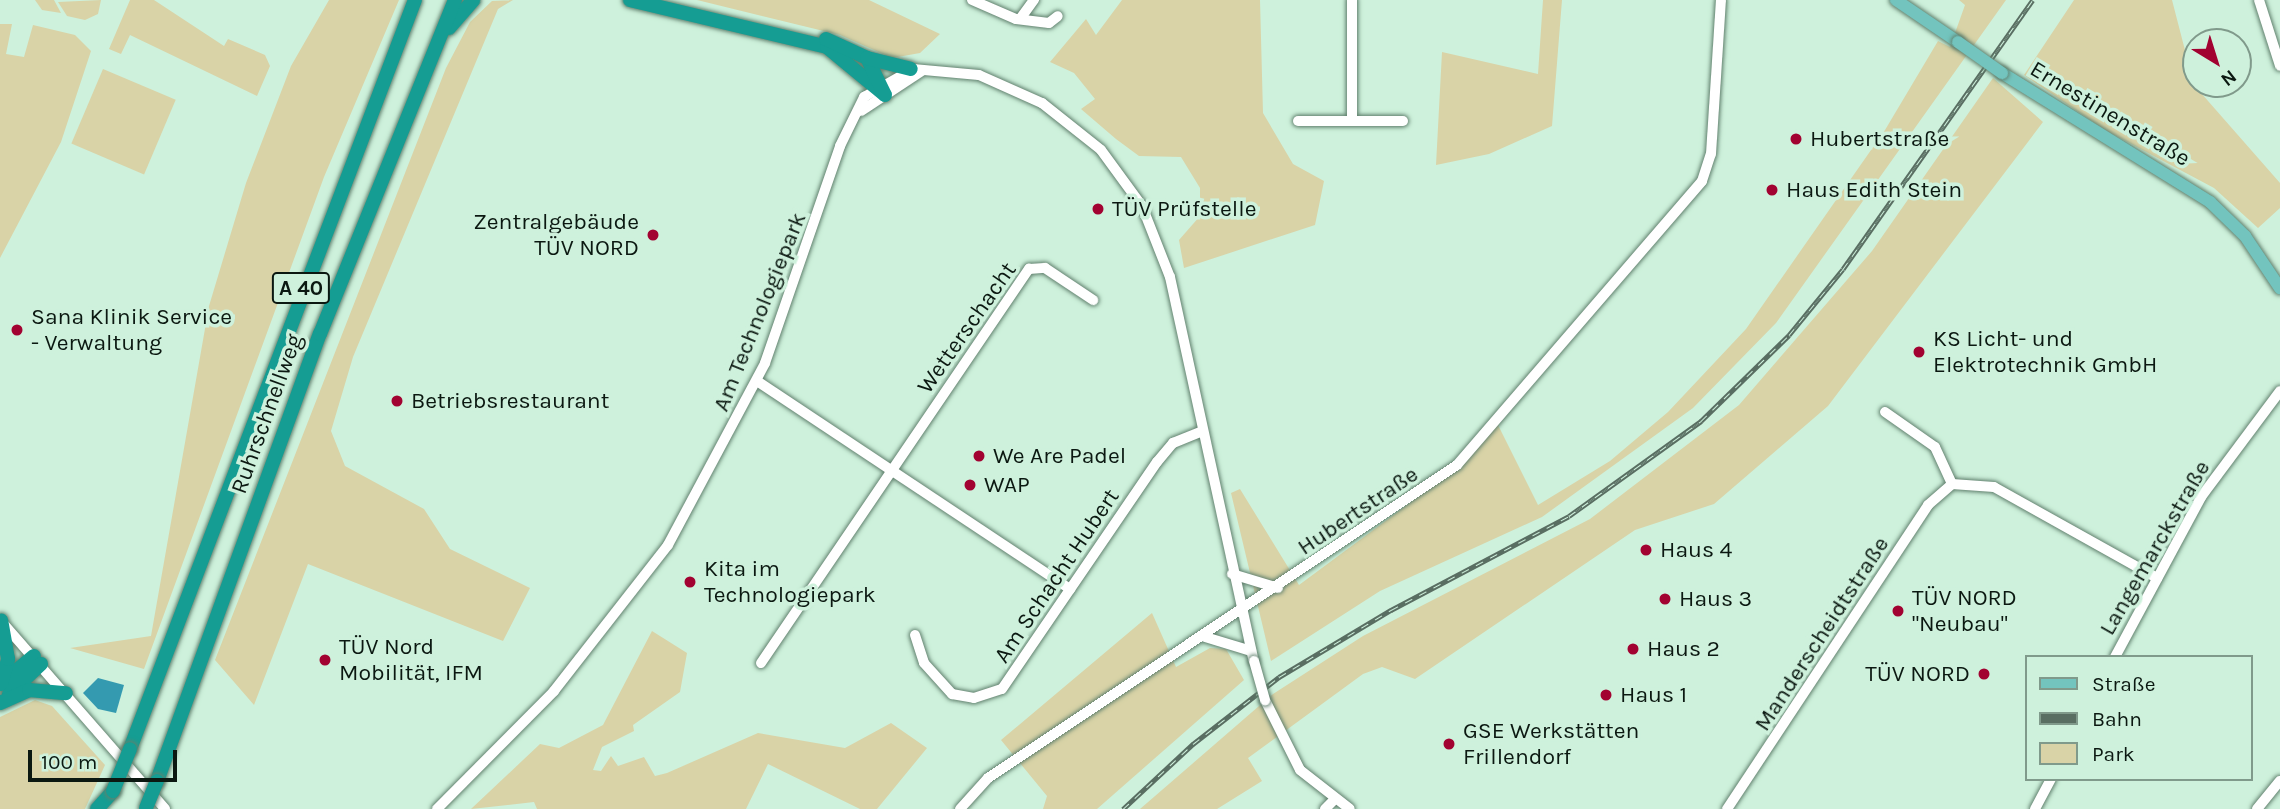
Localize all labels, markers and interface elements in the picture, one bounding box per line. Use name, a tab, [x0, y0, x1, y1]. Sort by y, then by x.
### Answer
north arrow	[2182, 28, 2252, 98]
street label: Ernestinenstraße	[2025, 55, 2195, 173]
text: N	[2217, 65, 2241, 91]
place label: Hubertstraße	[1810, 125, 1949, 153]
marker: Hubertstraße	[1788, 131, 1804, 147]
place label: Haus Edith Stein	[1786, 176, 1962, 204]
marker: Haus Edith Stein	[1764, 182, 1780, 198]
place label: TÜV Prüfstelle	[1112, 195, 1256, 223]
marker: TÜV Prüfstelle	[1090, 201, 1106, 217]
place label: Zentralgebäude TÜV NORD	[473, 208, 639, 262]
street label: Am Technologiepark	[707, 209, 813, 415]
marker: Zentralgebäude TÜV NORD	[645, 227, 661, 243]
street label: Wetterschacht	[912, 257, 1022, 399]
road number: A 40	[271, 270, 331, 306]
place label: Sana Klinik Service - Verwaltung	[31, 303, 232, 357]
marker: Sana Klinik Service - Verwaltung	[9, 322, 25, 338]
place label: KS Licht- und Elektrotechnik GmbH	[1933, 325, 2157, 379]
street label: Ruhrschnellweg	[225, 330, 309, 498]
marker: KS Licht- und Elektrotechnik GmbH	[1911, 344, 1927, 360]
place label: Betriebsrestaurant	[411, 387, 609, 415]
marker: Betriebsrestaurant	[389, 393, 405, 409]
place label: We Are Padel	[993, 442, 1126, 470]
marker: We Are Padel	[971, 448, 987, 464]
street label: Langemarckstraße	[2094, 456, 2216, 640]
street label: Hubertstraße	[1293, 461, 1423, 561]
place label: WAP	[984, 471, 1030, 499]
marker: WAP	[962, 477, 978, 493]
street label: Am Schacht Hubert	[989, 484, 1125, 668]
street label: Manderscheidtstraße	[1749, 532, 1895, 736]
place label: Haus 4	[1660, 536, 1732, 564]
marker: Haus 4	[1638, 542, 1654, 558]
place label: Kita im Technologiepark	[704, 555, 876, 609]
marker: Kita im Technologiepark	[682, 574, 698, 590]
place label: TÜV NORD "Neubau"	[1912, 584, 2017, 638]
place label: Haus 3	[1679, 585, 1752, 613]
marker: Haus 3	[1657, 591, 1673, 607]
marker: TÜV NORD "Neubau"	[1890, 603, 1906, 619]
place label: TÜV Nord Mobilität, IFM	[339, 633, 483, 687]
place label: Haus 2	[1647, 635, 1720, 663]
marker: Haus 2	[1625, 641, 1641, 657]
marker: TÜV Nord Mobilität, IFM	[317, 652, 333, 668]
legend	[2024, 655, 2252, 781]
place label: TÜV NORD	[1865, 660, 1970, 688]
marker: TÜV NORD	[1976, 666, 1992, 682]
text: Straße	[2092, 672, 2155, 696]
place label: Haus 1	[1620, 681, 1687, 709]
marker: Haus 1	[1598, 687, 1614, 703]
text: Bahn	[2092, 707, 2142, 731]
place label: GSE Werkstätten Frillendorf	[1463, 717, 1639, 771]
scale bar	[32, 736, 180, 780]
marker: GSE Werkstätten Frillendorf	[1441, 736, 1457, 752]
text: Park	[2092, 742, 2135, 766]
text: 100 m	[41, 750, 98, 774]

